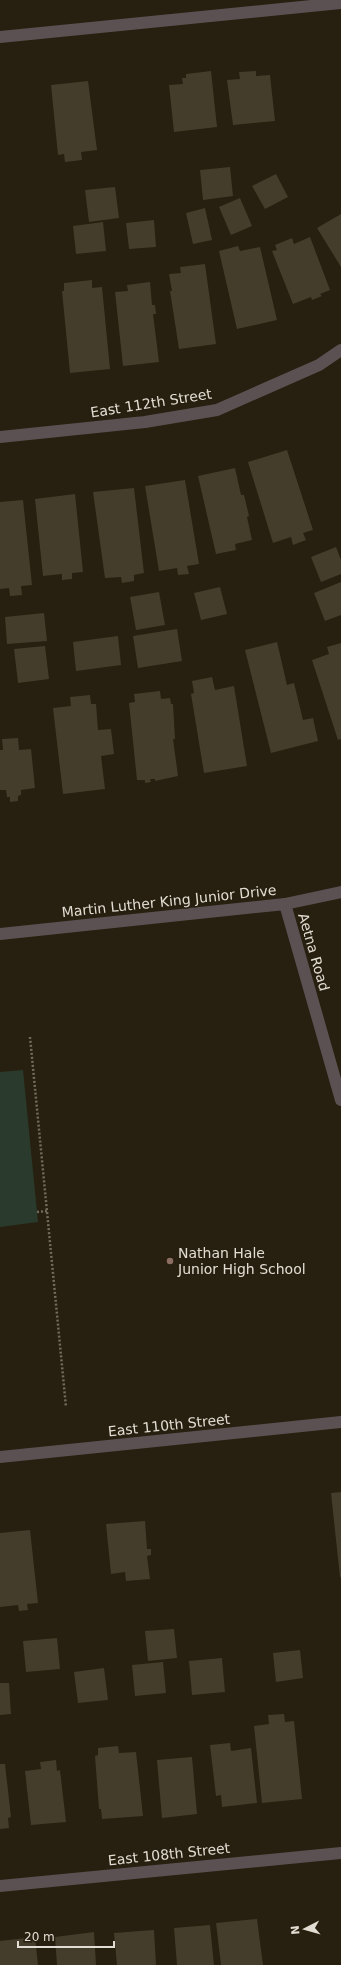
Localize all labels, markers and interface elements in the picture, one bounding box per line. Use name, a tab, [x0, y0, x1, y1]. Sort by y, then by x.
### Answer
street label: East 112th Street	[89, 385, 213, 421]
street label: Martin Luther King Junior Drive	[61, 882, 277, 920]
street label: Aetna Road	[295, 911, 333, 993]
place label: Nathan Hale Junior High School	[177, 1245, 306, 1277]
marker: Nathan Hale Junior High School	[165, 1256, 175, 1266]
street label: East 110th Street	[107, 1411, 231, 1439]
street label: East 108th Street	[107, 1840, 231, 1868]
north arrow	[285, 1909, 325, 1949]
scale bar	[18, 1923, 114, 1949]
text: N	[289, 1925, 302, 1935]
text: 20 m	[24, 1930, 55, 1944]

